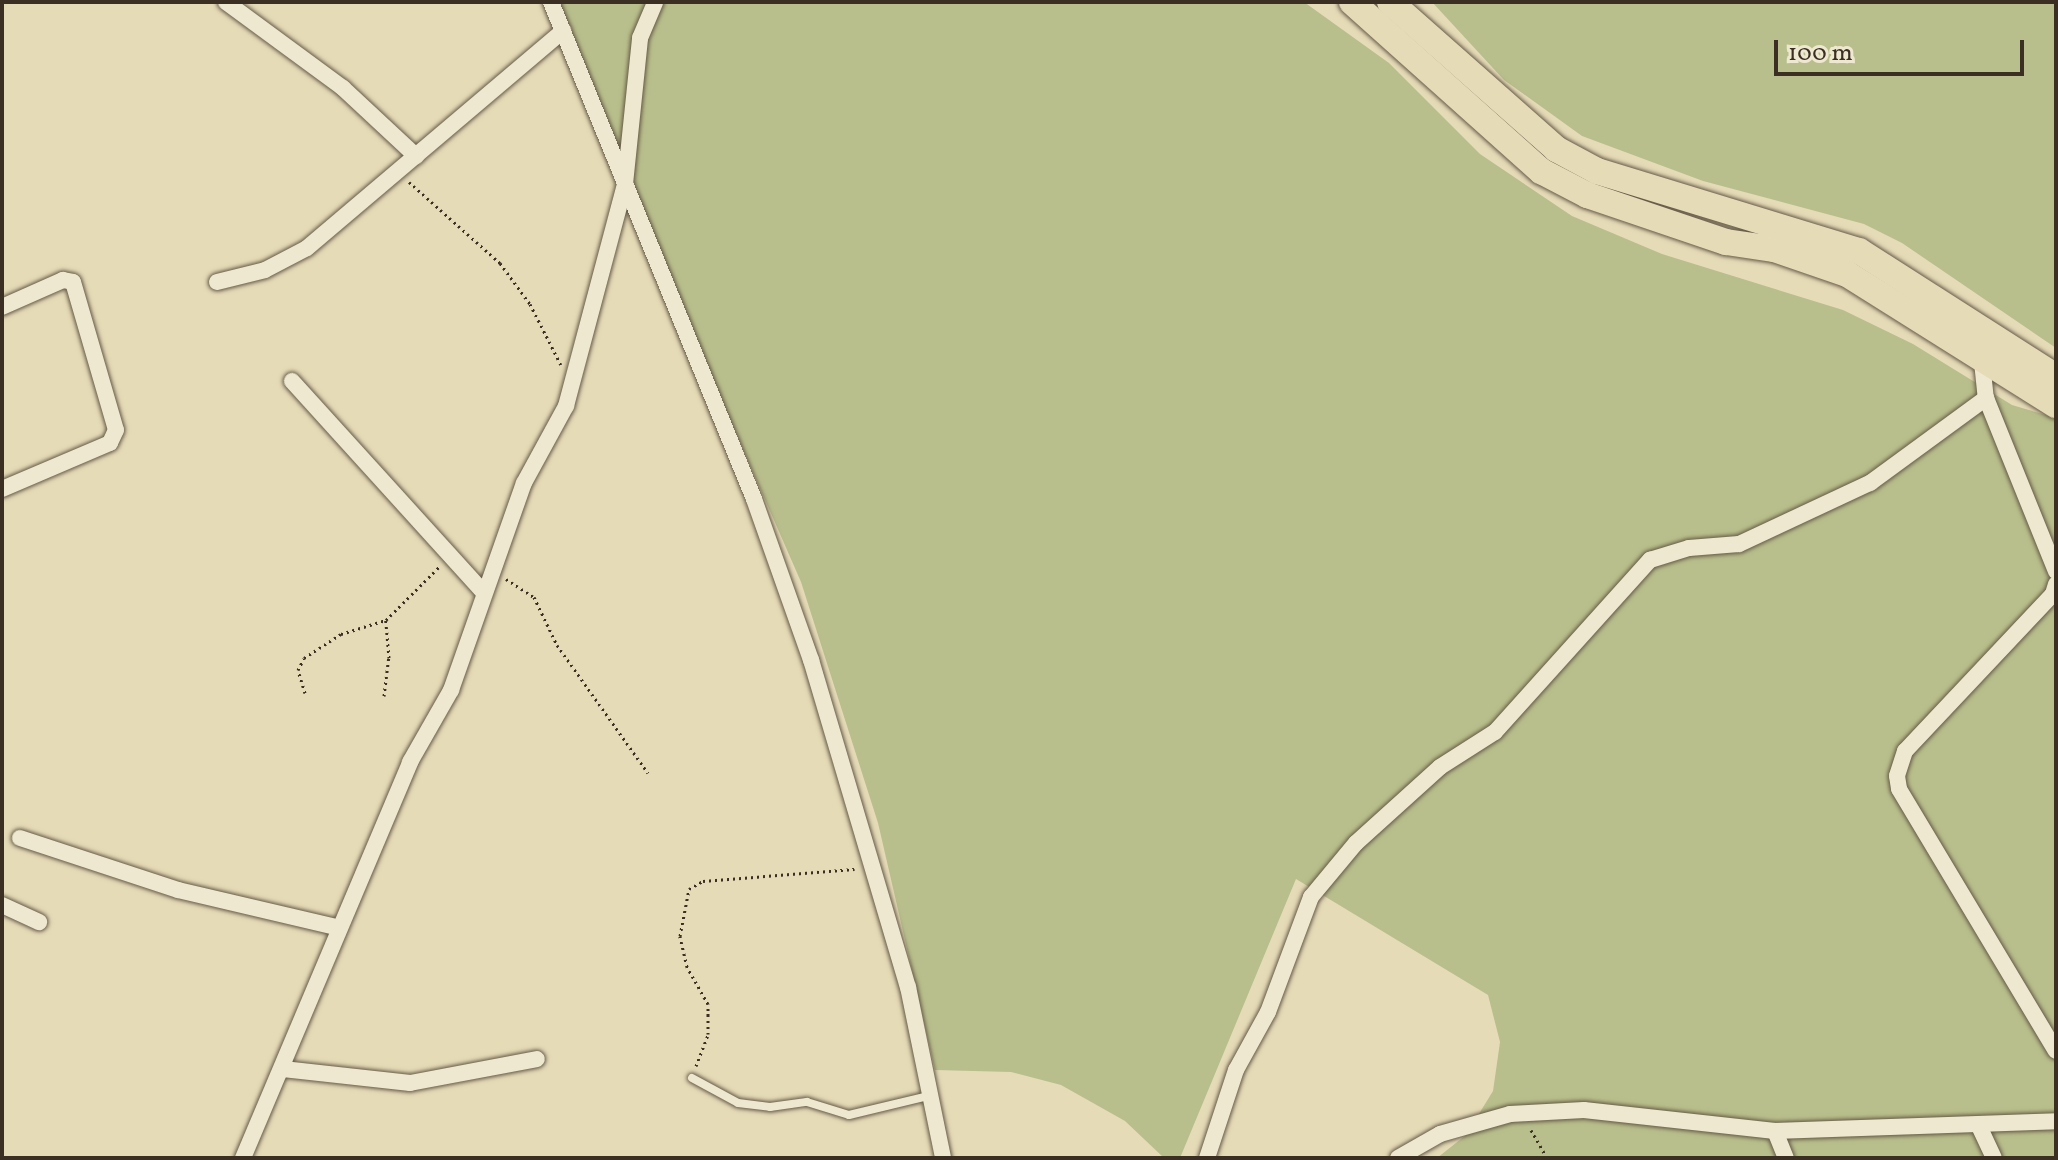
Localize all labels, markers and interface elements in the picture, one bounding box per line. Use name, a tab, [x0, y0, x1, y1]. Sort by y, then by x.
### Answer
scale bar	[1778, 24, 2028, 74]
text: 100 m	[1788, 37, 1853, 71]

